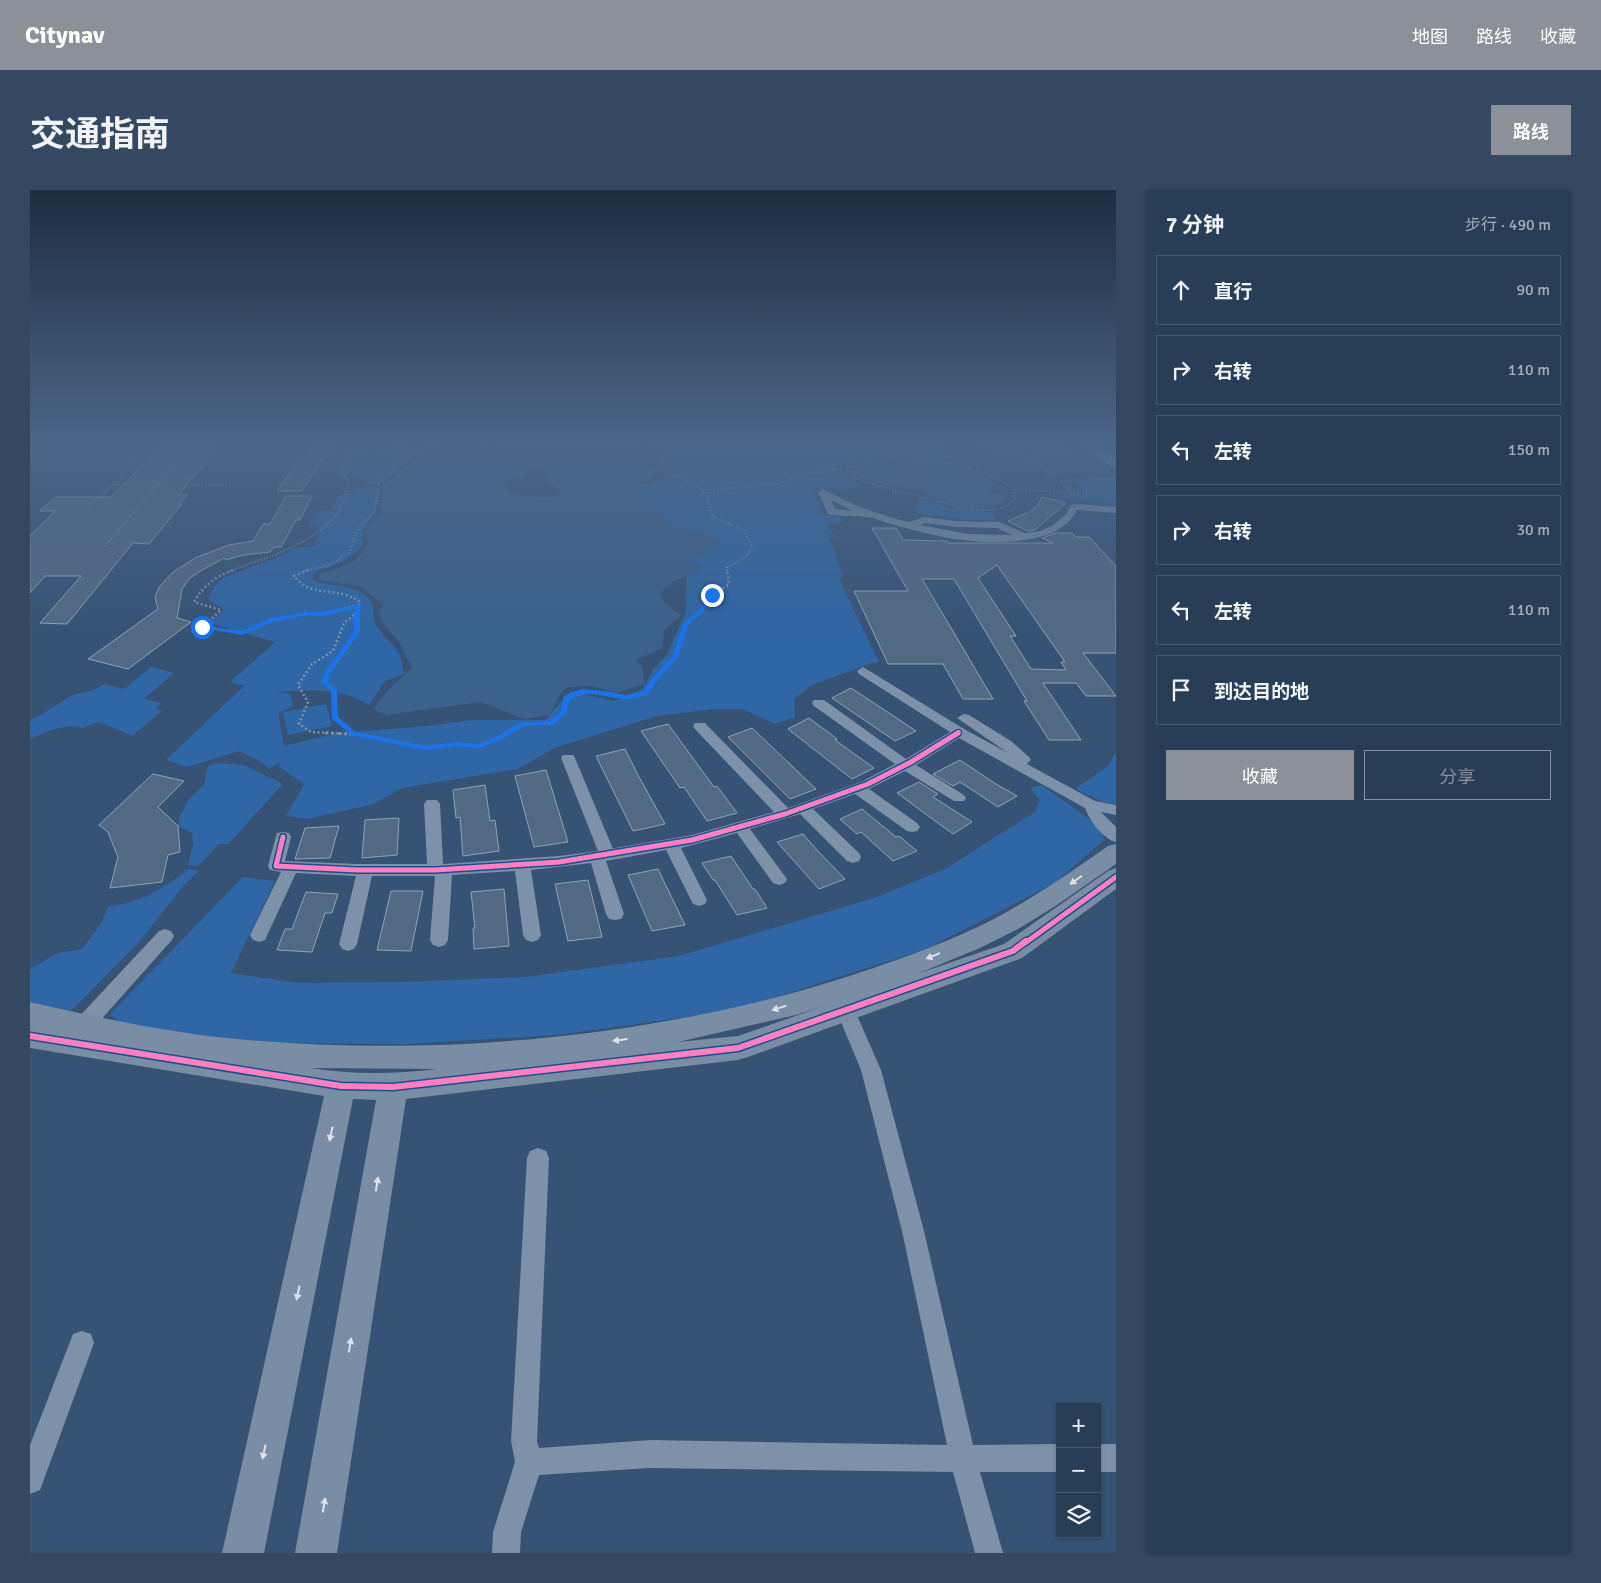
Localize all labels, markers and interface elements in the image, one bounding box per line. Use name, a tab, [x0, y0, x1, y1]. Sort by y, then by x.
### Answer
text: Citynav	[25, 20, 104, 50]
text: 地图	[1412, 26, 1448, 48]
text: 路线	[1476, 26, 1512, 48]
text: 收藏	[1540, 26, 1576, 48]
button: 路线	[1491, 105, 1571, 155]
text: 交通指南	[30, 113, 170, 156]
text: 7 分钟	[1166, 212, 1224, 238]
text: 步行 · 490 m	[1465, 215, 1551, 235]
icon: ahead	[1167, 276, 1195, 304]
text: 直行	[1214, 280, 1252, 304]
text: 90 m	[1516, 280, 1550, 300]
icon: right	[1167, 356, 1195, 384]
text: 右转	[1214, 360, 1252, 384]
text: 110 m	[1508, 360, 1550, 380]
icon: left	[1167, 436, 1195, 464]
text: 左转	[1214, 440, 1252, 464]
text: 150 m	[1508, 440, 1550, 460]
icon: right	[1167, 516, 1195, 544]
text: 右转	[1214, 520, 1252, 544]
text: 30 m	[1516, 520, 1550, 540]
route end	[701, 584, 724, 607]
icon: left	[1167, 596, 1195, 624]
text: 左转	[1214, 600, 1252, 624]
text: 110 m	[1508, 600, 1550, 620]
route start	[191, 616, 214, 639]
icon: arrive	[1167, 676, 1195, 704]
text: 到达目的地	[1214, 680, 1309, 704]
button: 收藏	[1166, 750, 1354, 800]
button: 分享	[1364, 750, 1551, 800]
one-way arrow	[1069, 875, 1083, 885]
one-way arrow	[925, 952, 940, 960]
one-way arrow	[772, 1005, 787, 1013]
one-way arrow	[612, 1036, 628, 1044]
one-way arrow	[327, 1126, 335, 1141]
one-way arrow	[373, 1176, 381, 1192]
one-way arrow	[293, 1285, 301, 1301]
one-way arrow	[347, 1336, 355, 1352]
map controls	[1056, 1403, 1101, 1538]
button: +	[1056, 1403, 1101, 1448]
one-way arrow	[260, 1444, 268, 1459]
button: −	[1056, 1448, 1101, 1493]
button: layers	[1056, 1493, 1101, 1538]
one-way arrow	[320, 1497, 328, 1513]

